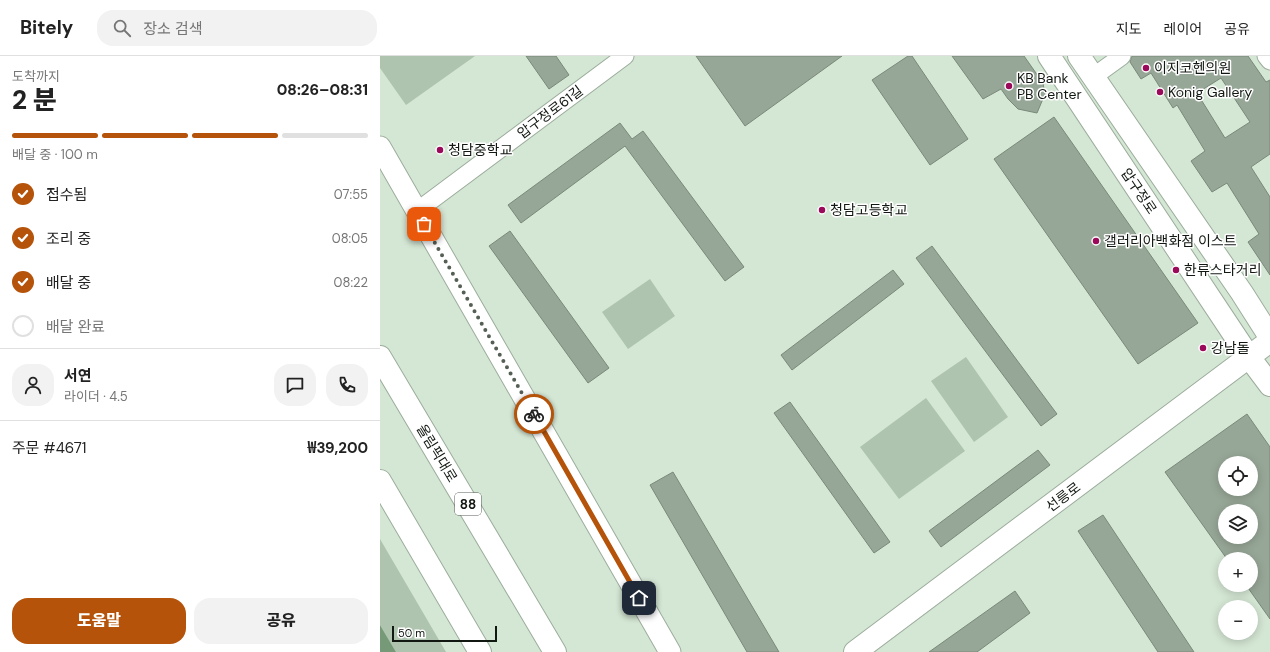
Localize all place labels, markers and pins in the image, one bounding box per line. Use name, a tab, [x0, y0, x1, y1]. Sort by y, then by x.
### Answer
place label: 이지코헨의원	[1154, 59, 1231, 77]
marker: 이지코헨의원	[1141, 63, 1151, 73]
place label: KB Bank PB Center	[1017, 69, 1082, 103]
marker: KB Bank PB Center	[1004, 81, 1014, 91]
place label: Konig Gallery	[1168, 83, 1253, 101]
marker: Konig Gallery	[1155, 87, 1165, 97]
place label: 청담중학교	[448, 141, 513, 159]
marker: 청담중학교	[435, 145, 445, 155]
place label: 청담고등학교	[830, 201, 907, 219]
marker: 청담고등학교	[817, 205, 827, 215]
pin	[407, 207, 441, 241]
place label: 갤러리아백화점 이스트	[1104, 232, 1237, 250]
marker: 갤러리아백화점 이스트	[1091, 236, 1101, 246]
place label: 한류스타거리	[1184, 261, 1261, 279]
marker: 한류스타거리	[1171, 265, 1181, 275]
place label: 강남돌	[1211, 339, 1250, 357]
marker: 강남돌	[1198, 343, 1208, 353]
pin	[622, 581, 656, 615]

